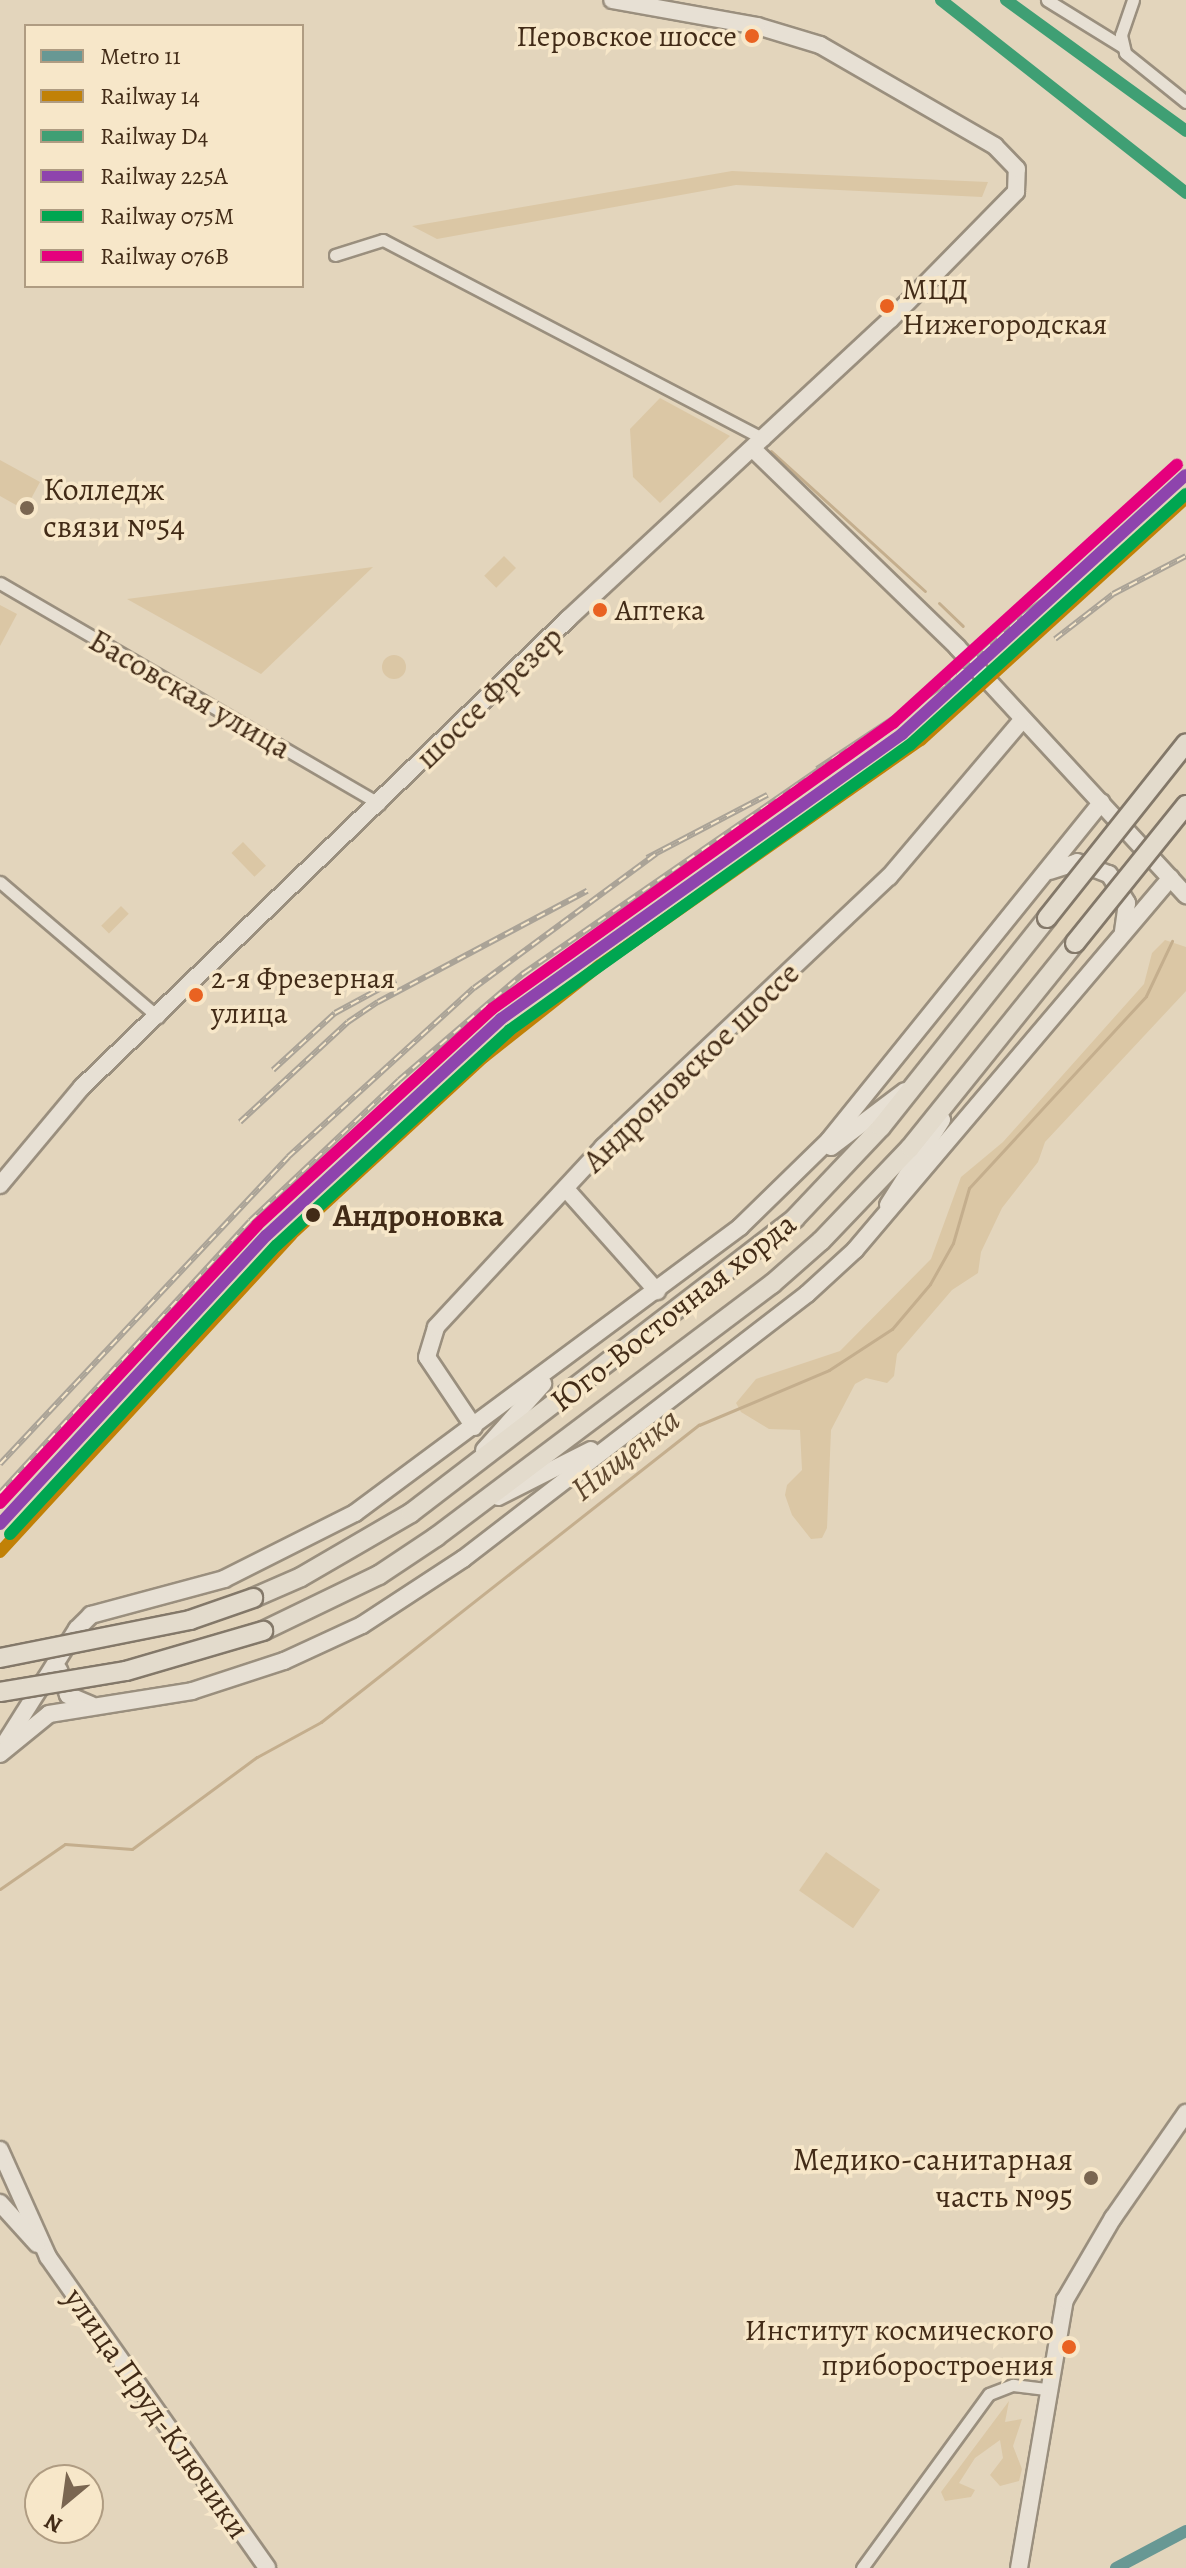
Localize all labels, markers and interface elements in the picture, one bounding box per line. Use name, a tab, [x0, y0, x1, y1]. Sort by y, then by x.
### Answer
place label: Перовское шоссе	[516, 18, 737, 54]
legend	[24, 24, 304, 288]
marker: Перовское шоссе	[744, 28, 760, 44]
text: Metro 11	[100, 40, 181, 72]
text: Railway 14	[100, 80, 200, 112]
text: Railway D4	[100, 120, 208, 152]
text: Railway 225А	[100, 160, 228, 192]
text: Railway 075М	[100, 200, 234, 232]
text: Railway 076В	[100, 240, 229, 272]
place label: МЦД Нижегородская	[902, 271, 1107, 342]
marker: МЦД Нижегородская	[879, 298, 895, 314]
place label: Колледж связи №54	[43, 471, 185, 546]
marker: Колледж связи №54	[18, 499, 36, 517]
place label: Аптека	[615, 592, 705, 628]
marker: Аптека	[592, 602, 608, 618]
street label: шоссе Фрезер	[408, 617, 570, 777]
street label: Басовская улица	[82, 621, 298, 767]
street label: Андроновское шоссе	[575, 954, 807, 1180]
place label: 2-я Фрезерная улица	[211, 960, 395, 1030]
marker: 2-я Фрезерная улица	[188, 987, 204, 1003]
place label: Андроновка	[333, 1196, 504, 1234]
marker: Андроновка	[300, 1202, 326, 1228]
street label: Юго-Восточная хорда	[543, 1204, 803, 1420]
water label: Нищенка	[562, 1399, 688, 1509]
place label: Медико-санитарная часть №95	[793, 2141, 1073, 2216]
marker: Медико-санитарная часть №95	[1080, 2167, 1102, 2189]
street label: улица Пруд-Ключики	[56, 2280, 258, 2546]
place label: Институт космического приборостроения	[744, 2312, 1054, 2382]
marker: Институт космического приборостроения	[1061, 2339, 1077, 2355]
north arrow	[24, 2464, 104, 2544]
text: N	[39, 2506, 68, 2540]

